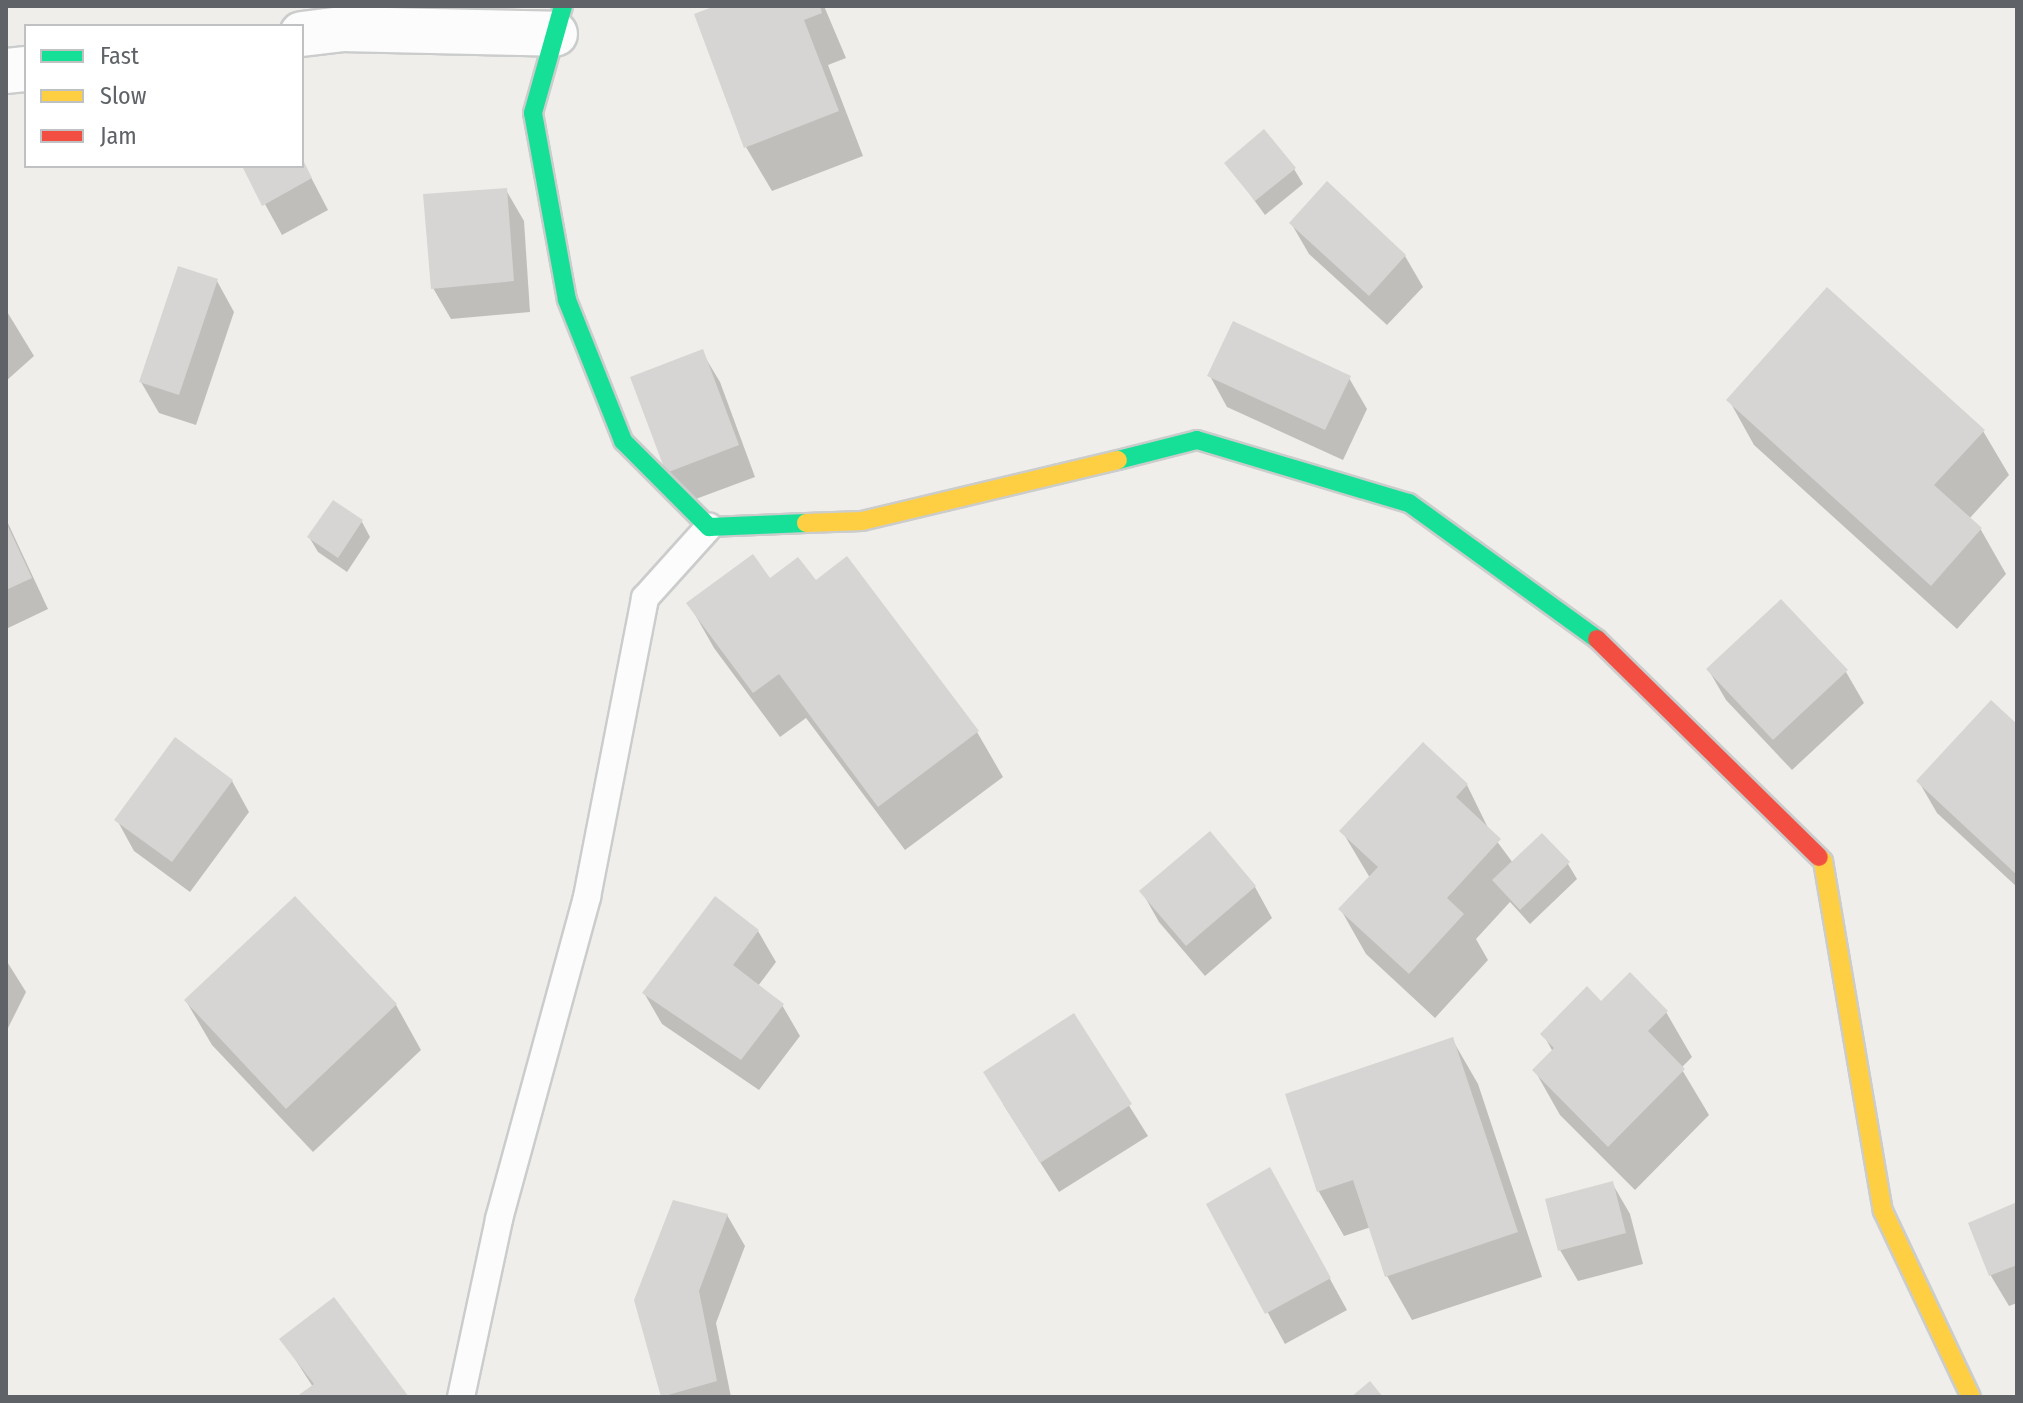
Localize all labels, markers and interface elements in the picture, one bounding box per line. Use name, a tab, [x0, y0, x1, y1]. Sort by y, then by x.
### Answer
legend	[24, 24, 304, 168]
text: Fast	[100, 42, 139, 70]
text: Slow	[100, 82, 146, 110]
text: Jam	[100, 122, 137, 150]

